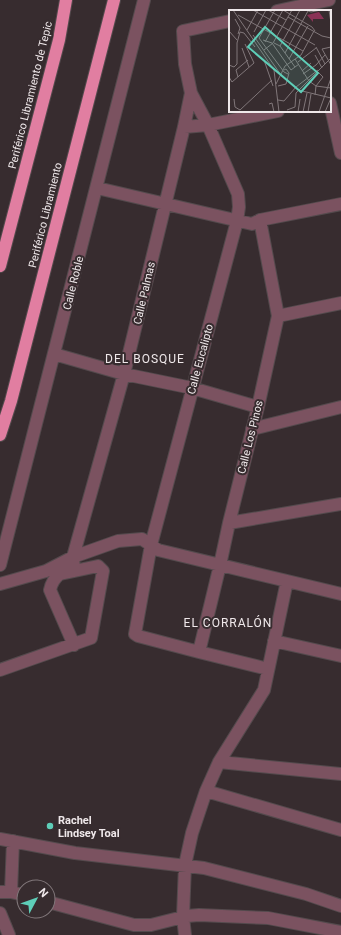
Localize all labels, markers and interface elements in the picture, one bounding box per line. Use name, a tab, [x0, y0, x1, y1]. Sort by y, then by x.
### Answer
inset map	[229, 10, 331, 112]
street label: Periférico Libramiento de Tepic	[6, 20, 55, 170]
street label: Periférico Libramiento	[26, 161, 65, 269]
street label: Calle Roble	[61, 255, 86, 311]
street label: Calle Palmas	[131, 260, 158, 326]
street label: Calle Eucalipto	[185, 323, 216, 396]
district label: DEL BOSQUE	[105, 352, 185, 366]
street label: Calle Los Pinos	[235, 399, 266, 475]
district label: EL CORRALÓN	[184, 615, 272, 630]
place label: Rachel Lindsey Toal	[58, 814, 120, 840]
marker: Rachel Lindsey Toal	[45, 821, 55, 831]
north arrow	[16, 879, 56, 919]
text: N	[36, 886, 51, 900]

